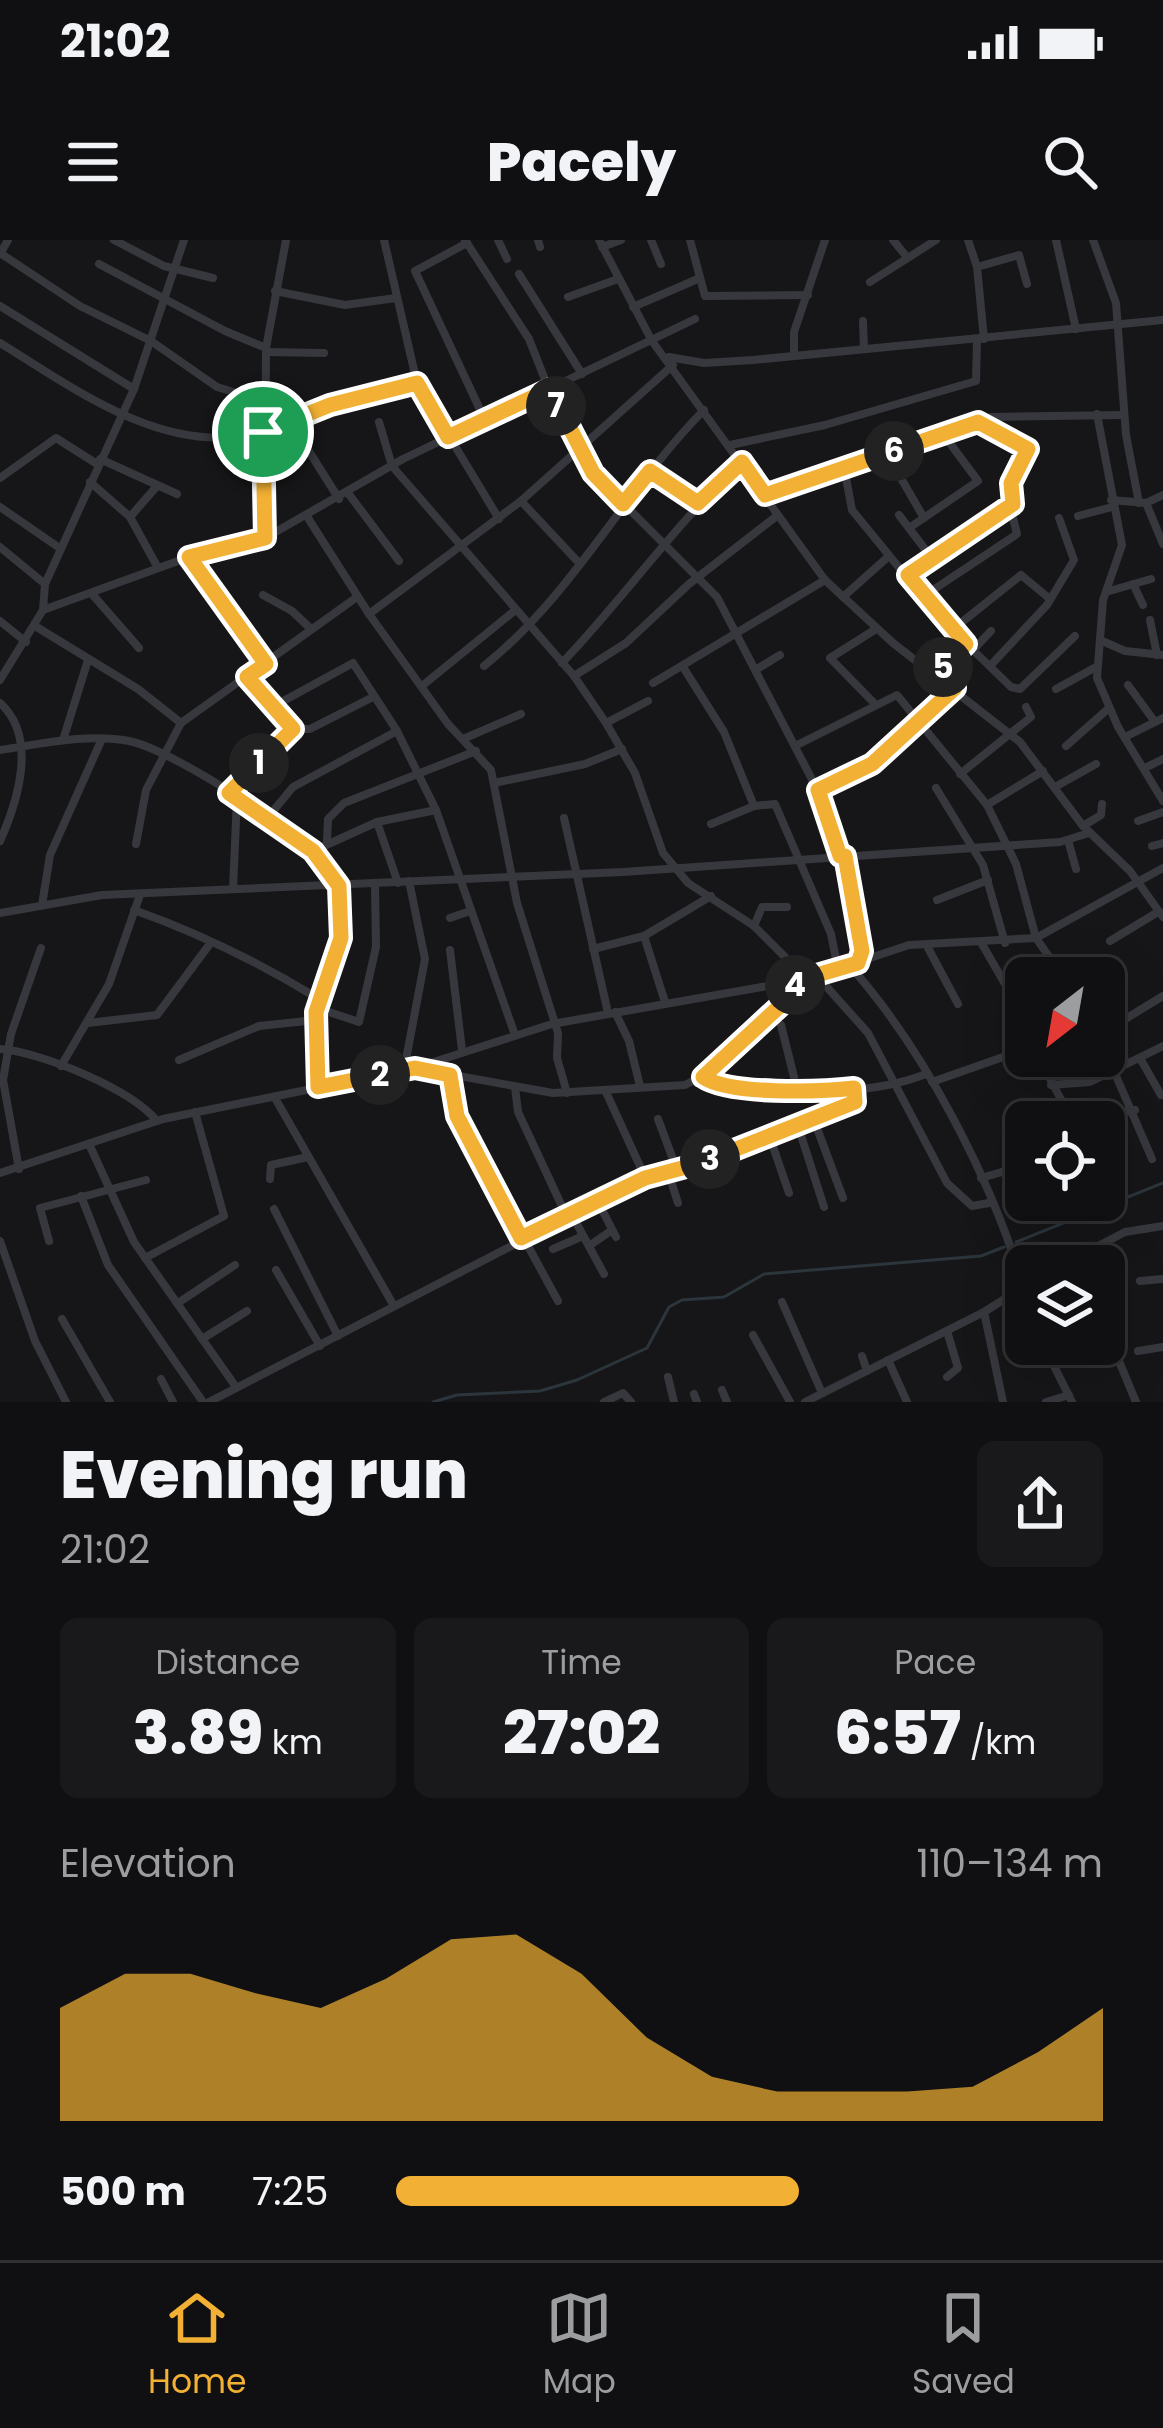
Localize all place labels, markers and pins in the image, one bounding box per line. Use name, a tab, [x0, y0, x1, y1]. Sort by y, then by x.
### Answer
pin: 7	[526, 376, 586, 436]
pin	[212, 381, 314, 483]
pin: 6	[864, 421, 924, 481]
pin: 5	[913, 637, 973, 697]
pin: 1	[229, 733, 289, 793]
pin: 4	[765, 955, 825, 1015]
pin: 2	[350, 1045, 410, 1105]
pin: 3	[680, 1129, 740, 1189]

